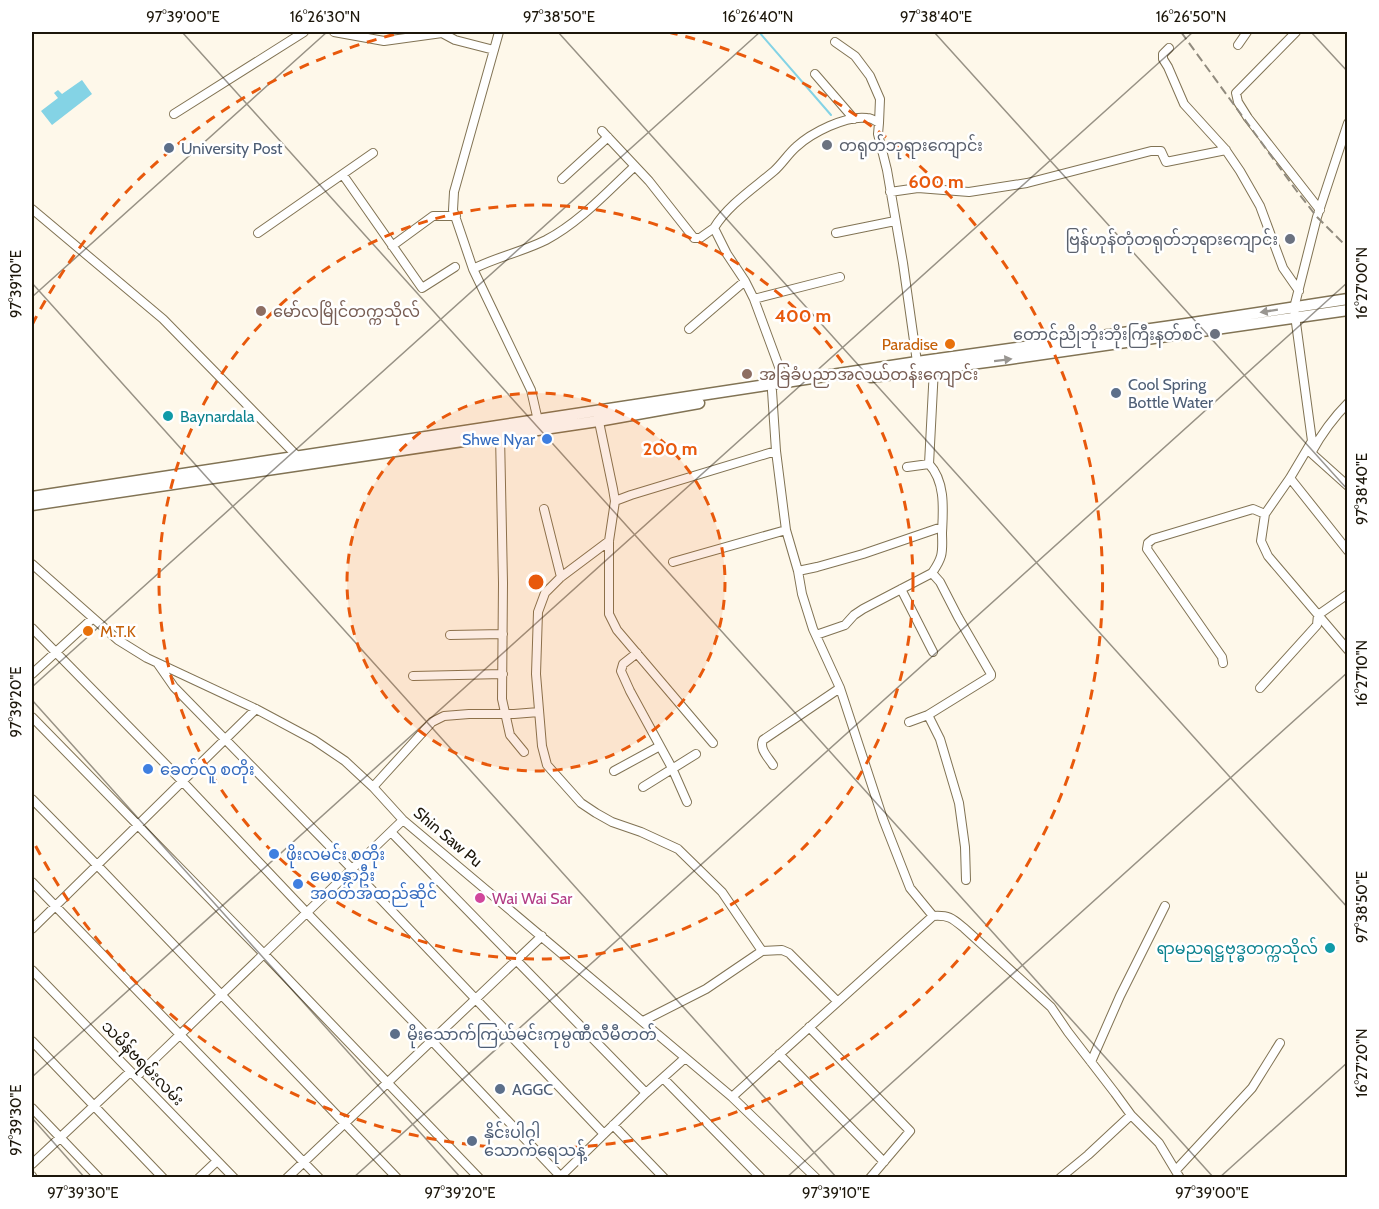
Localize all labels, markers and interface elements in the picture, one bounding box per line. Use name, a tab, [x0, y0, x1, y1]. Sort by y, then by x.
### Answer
text: 97°39'00"E	[146, 8, 220, 26]
text: 16°26'30"N	[290, 8, 360, 26]
text: 97°38'50"E	[523, 8, 595, 26]
text: 16°26'40"N	[723, 8, 793, 26]
text: 97°38'40"E	[900, 8, 972, 26]
text: 16°26'50"N	[1156, 8, 1226, 26]
place label: တရုတ်ဘုရားကျောင်း	[839, 134, 983, 160]
marker: တရုတ်ဘုရားကျောင်း	[820, 138, 834, 152]
place label: University Post	[181, 139, 283, 158]
marker: University Post	[162, 141, 176, 155]
text: 600 m	[908, 171, 964, 193]
place label: ဗြန်ဟုန်တုံတရုတ်ဘုရားကျောင်း	[1065, 228, 1278, 254]
marker: ဗြန်ဟုန်တုံတရုတ်ဘုရားကျောင်း	[1283, 232, 1297, 246]
text: 16°27'00"N	[1353, 247, 1371, 319]
text: 97°39'10"E	[7, 250, 25, 318]
place label: မော်လမြိုင်တက္ကသိုလ်	[273, 300, 420, 326]
marker: မော်လမြိုင်တက္ကသိုလ်	[254, 304, 268, 318]
text: 400 m	[775, 305, 831, 327]
one-way arrow	[1259, 307, 1278, 316]
place label: တောင်ညိုဘိုးဘိုးကြီးနတ်စင်	[1013, 323, 1203, 349]
marker: တောင်ညိုဘိုးဘိုးကြီးနတ်စင်	[1208, 327, 1222, 341]
place label: Paradise	[882, 335, 938, 354]
marker: Paradise	[943, 337, 957, 351]
one-way arrow	[994, 355, 1013, 365]
place label: အခြခံပညာအလယ်တန်းကျောင်း	[759, 363, 978, 388]
marker: အခြခံပညာအလယ်တန်းကျောင်း	[740, 367, 754, 381]
place label: Cool Spring Bottle Water	[1128, 375, 1214, 412]
marker: Cool Spring Bottle Water	[1109, 386, 1123, 400]
place label: Baynardala	[180, 407, 255, 426]
marker: Baynardala	[161, 409, 175, 423]
place label: Shwe Nyar	[462, 430, 536, 449]
marker: Shwe Nyar	[540, 432, 554, 446]
text: 200 m	[643, 438, 697, 460]
text: 97°38'40"E	[1353, 453, 1371, 525]
centre of rings	[526, 572, 546, 592]
place label: M.T.K	[100, 622, 136, 641]
marker: M.T.K	[81, 624, 95, 638]
text: 16°27'10"N	[1353, 640, 1371, 706]
text: 97°39'20"E	[7, 666, 25, 738]
place label: ခေတ်လူ စတိုး	[160, 758, 255, 784]
marker: ခေတ်လူ စတိုး	[141, 762, 155, 776]
street label: Shin Saw Pu	[410, 803, 486, 871]
place label: ဖိုးလမင်း စတိုး	[286, 843, 385, 869]
marker: ဖိုးလမင်း စတိုး	[267, 847, 281, 861]
place label: မေစန္ဒာဦး အဝတ်အထည်ဆိုင်	[310, 864, 437, 908]
text: 97°38'50"E	[1353, 871, 1371, 943]
marker: မေစန္ဒာဦး အဝတ်အထည်ဆိုင်	[291, 877, 305, 891]
place label: Wai Wai Sar	[492, 889, 573, 908]
marker: Wai Wai Sar	[473, 891, 487, 905]
place label: ရာမညရဋ္ဌဗုဒ္ဓတက္ကသိုလ်	[1156, 937, 1318, 963]
marker: ရာမညရဋ္ဌဗုဒ္ဓတက္ကသိုလ်	[1323, 941, 1337, 955]
street label: သမိန်ဗရမ်းလမ်း	[95, 1015, 190, 1112]
place label: မိုးသောက်ကြယ်မင်းကုမ္ပဏီလီမီတတ်	[407, 1023, 657, 1049]
marker: မိုးသောက်ကြယ်မင်းကုမ္ပဏီလီမီတတ်	[388, 1027, 402, 1041]
text: 16°27'20"N	[1353, 1028, 1371, 1098]
place label: AGGC	[512, 1080, 553, 1099]
marker: AGGC	[493, 1082, 507, 1096]
text: 97°39'30"E	[7, 1084, 25, 1156]
place label: နိုင်းပါဝါ သောက်ရေသန့်	[484, 1121, 587, 1164]
marker: နိုင်းပါဝါ သောက်ရေသန့်	[465, 1134, 479, 1148]
text: 97°39'30"E	[47, 1184, 119, 1202]
text: 97°39'20"E	[424, 1184, 496, 1202]
text: 97°39'10"E	[802, 1184, 870, 1202]
text: 97°39'00"E	[1175, 1184, 1249, 1202]

